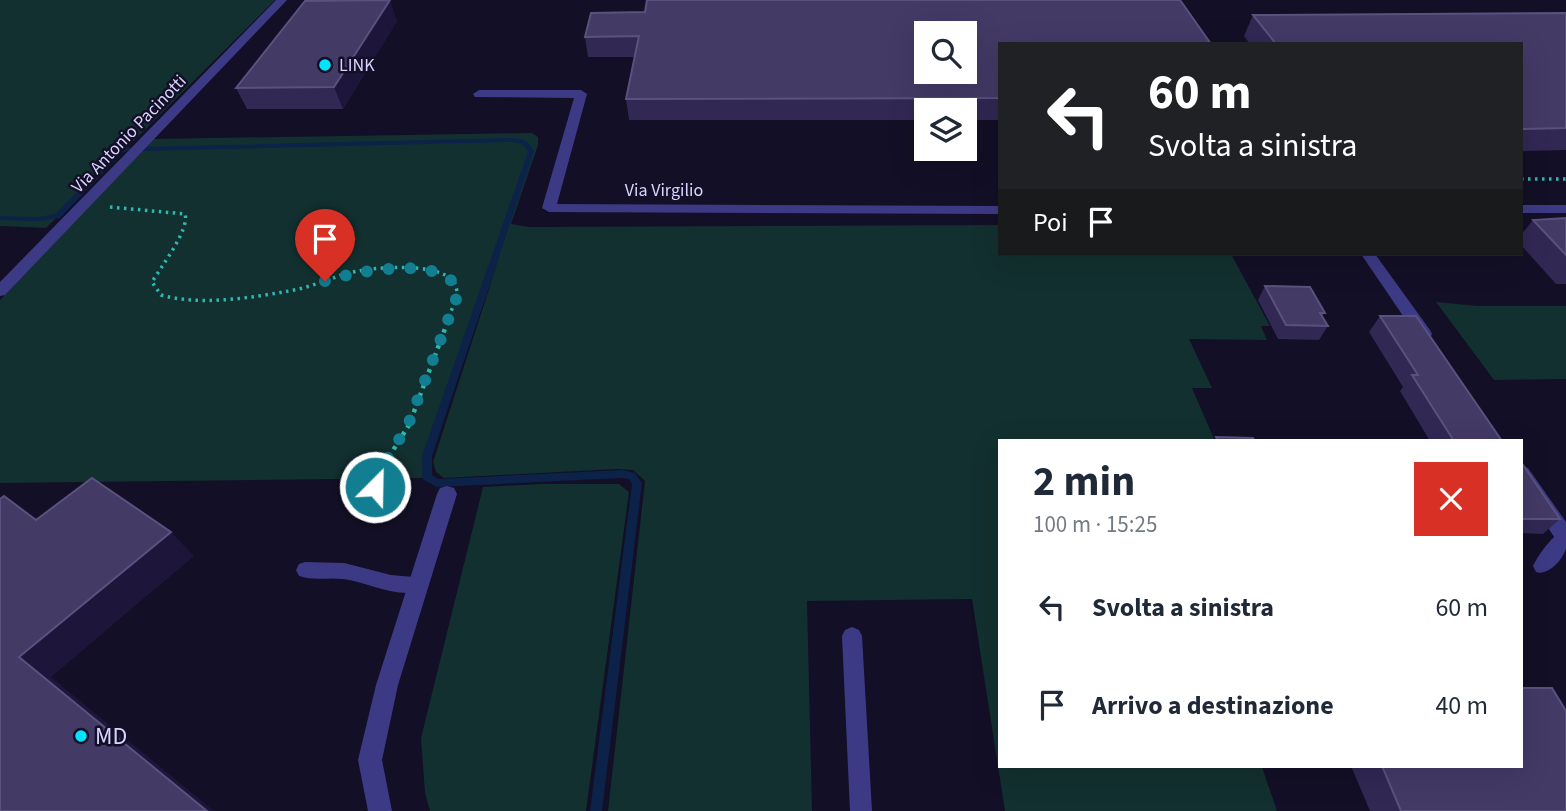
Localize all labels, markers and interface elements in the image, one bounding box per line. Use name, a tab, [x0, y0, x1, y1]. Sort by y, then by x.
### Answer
map controls	[914, 21, 977, 161]
button: search	[914, 21, 977, 84]
place label: LINK	[339, 53, 375, 78]
marker: LINK	[317, 57, 333, 73]
text: 60 m	[1148, 58, 1252, 128]
street label: Via Antonio Pacinotti	[66, 69, 192, 199]
icon: left	[1033, 70, 1124, 161]
button: layers	[914, 98, 977, 161]
text: Svolta a sinistra	[1148, 123, 1357, 169]
street label: Via Virgilio	[625, 178, 703, 203]
icon: arrive	[1082, 203, 1120, 241]
text: Poi	[1033, 204, 1068, 241]
pin	[295, 209, 355, 281]
icon: arrive	[306, 220, 344, 258]
position arrow	[338, 450, 412, 524]
text: 2 min	[1033, 452, 1135, 512]
button: close	[1414, 462, 1488, 536]
text: 100 m · 15:25	[1033, 508, 1157, 541]
icon: left	[1033, 588, 1071, 626]
text: Svolta a sinistra	[1092, 589, 1274, 626]
text: 60 m	[1435, 589, 1488, 626]
icon: arrive	[1033, 686, 1071, 724]
text: Arrivo a destinazione	[1092, 687, 1334, 724]
text: 40 m	[1435, 687, 1488, 724]
place label: MD	[95, 719, 127, 754]
marker: MD	[73, 728, 89, 744]

